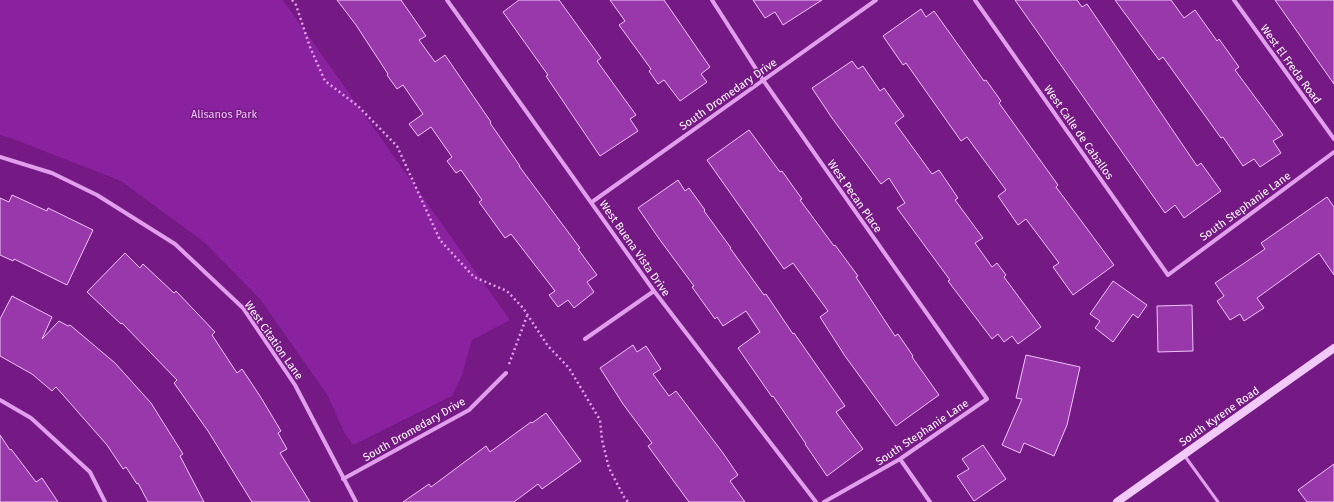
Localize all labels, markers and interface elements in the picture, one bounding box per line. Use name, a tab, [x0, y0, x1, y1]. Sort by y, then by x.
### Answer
street label: West El Freda Road	[1257, 22, 1324, 106]
street label: South Dromedary Drive	[677, 56, 780, 133]
street label: West Calle de Caballos	[1041, 83, 1116, 182]
park label: Alisanos Park	[191, 108, 257, 121]
street label: West Pecan Place	[825, 157, 885, 235]
street label: South Stephanie Lane	[1197, 169, 1293, 244]
street label: West Buena Vista Drive	[596, 198, 673, 299]
street label: West Citation Lane	[242, 299, 306, 382]
street label: South Kyrene Road	[1177, 384, 1262, 449]
street label: South Dromedary Drive	[361, 395, 468, 464]
street label: South Stephanie Lane	[873, 397, 971, 468]

